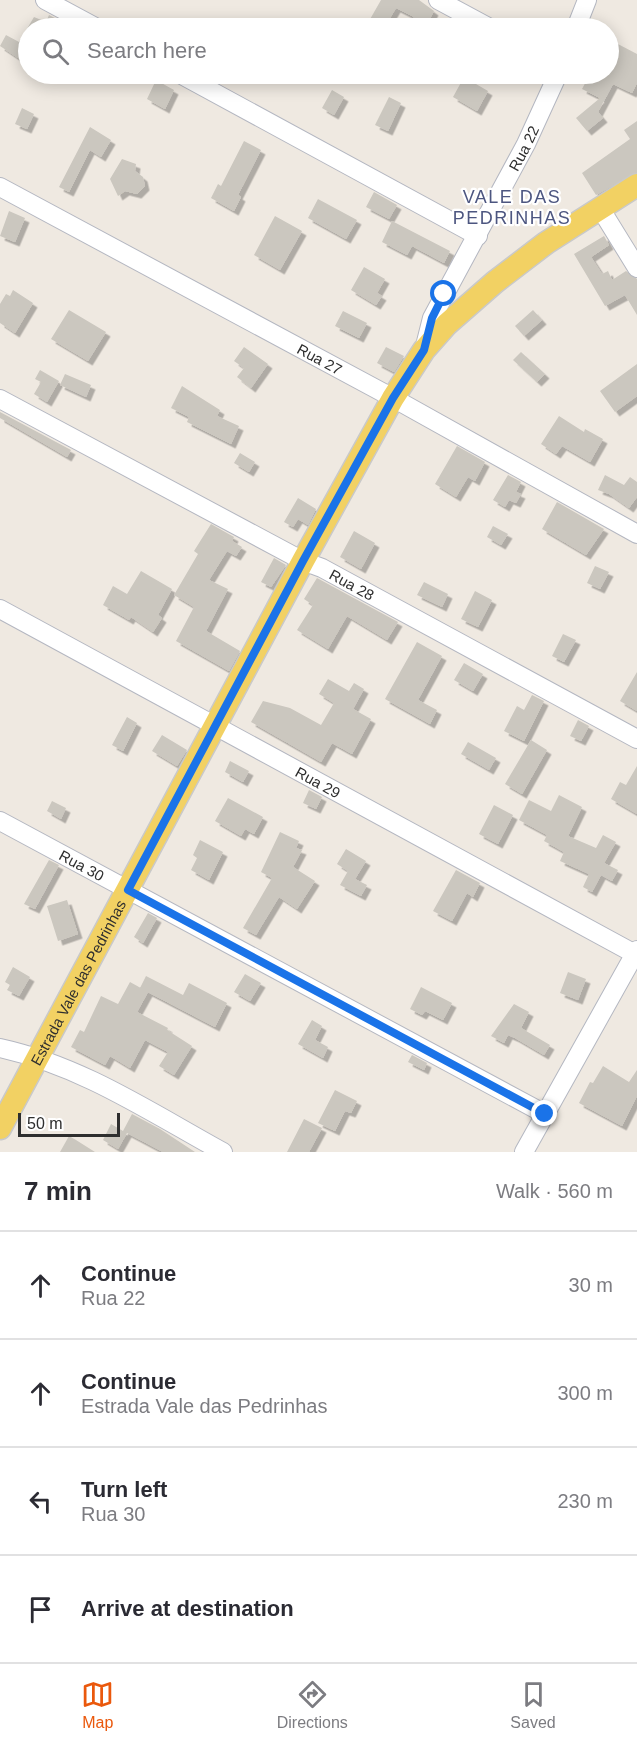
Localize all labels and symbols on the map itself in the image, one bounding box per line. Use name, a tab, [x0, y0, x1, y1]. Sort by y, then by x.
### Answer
street label: Rua 22	[505, 123, 542, 174]
district label: VALE DAS PEDRINHAS	[453, 187, 571, 228]
route start	[430, 280, 456, 306]
street label: Rua 27	[294, 340, 345, 378]
street label: Rua 28	[327, 565, 377, 603]
street label: Rua 29	[293, 763, 343, 801]
street label: Rua 30	[57, 846, 107, 884]
street label: Estrada Vale das Pedrinhas	[27, 897, 129, 1068]
route end	[531, 1100, 557, 1126]
scale bar	[18, 1110, 120, 1138]

